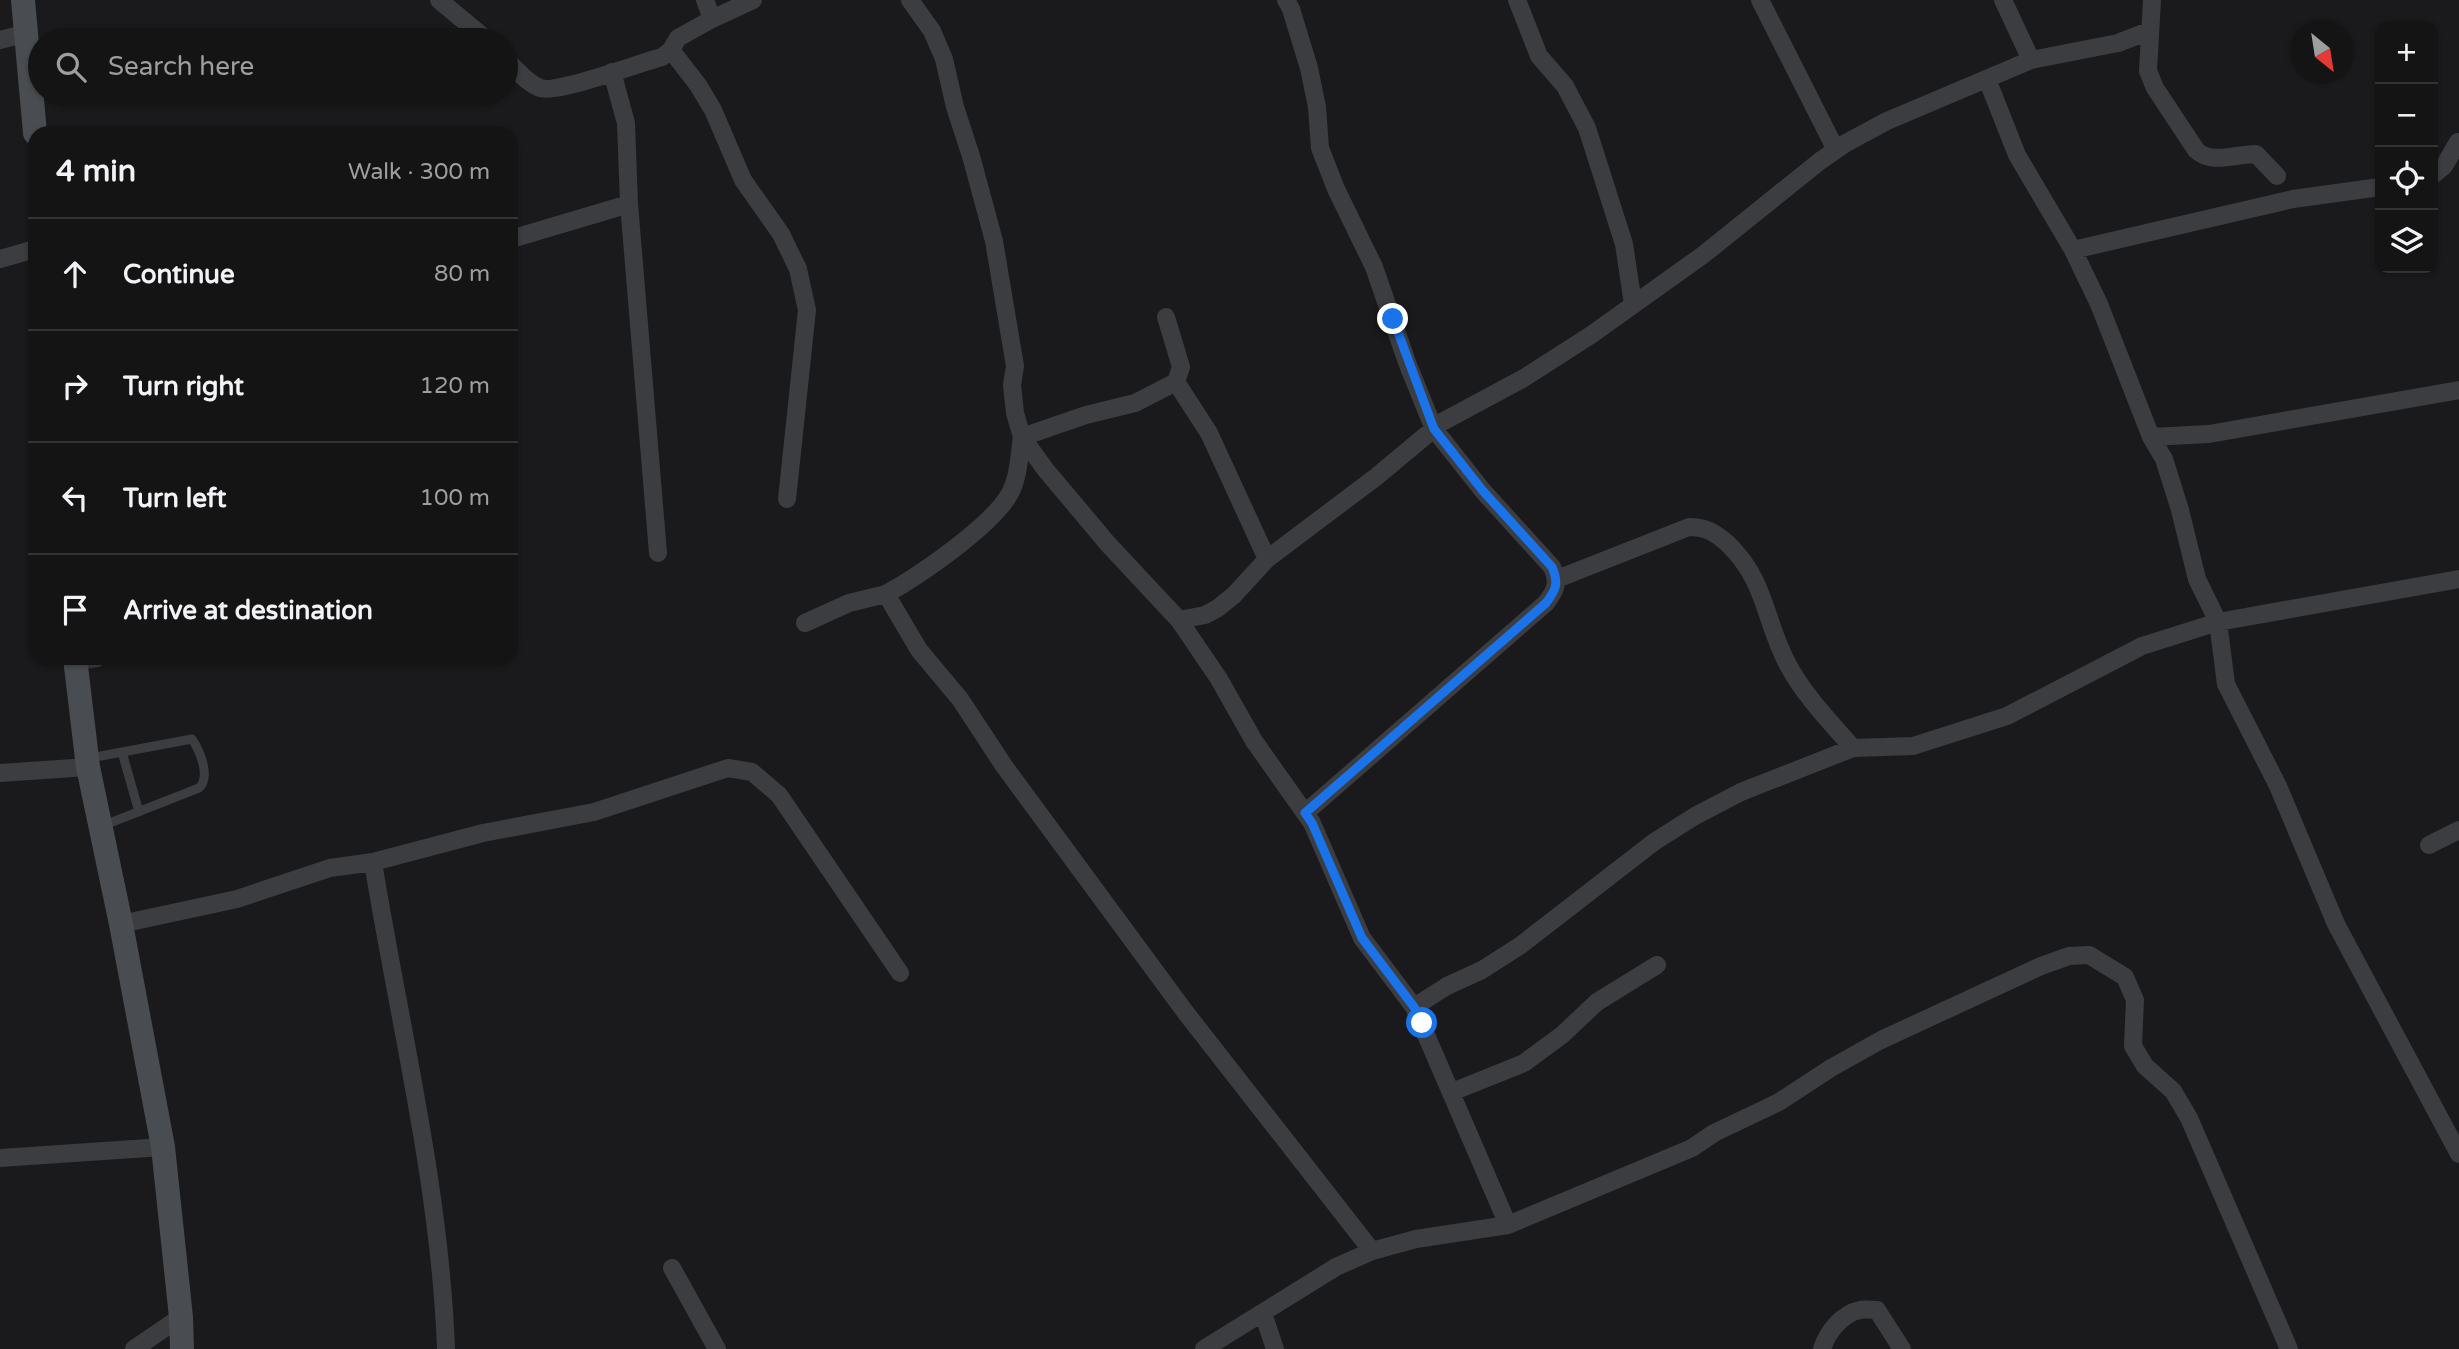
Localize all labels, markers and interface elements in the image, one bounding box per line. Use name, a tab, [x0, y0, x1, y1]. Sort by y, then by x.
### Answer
north arrow	[2291, 21, 2354, 84]
map controls	[2375, 21, 2438, 273]
button: +	[2375, 21, 2438, 84]
search box	[28, 28, 518, 105]
icon: search	[52, 48, 90, 86]
text: Search here	[108, 51, 254, 82]
button: −	[2375, 84, 2438, 147]
button: locate	[2375, 147, 2438, 210]
text: 4 min	[56, 153, 136, 190]
text: Walk · 300 m	[348, 158, 490, 186]
button: layers	[2375, 210, 2438, 273]
icon: ahead	[56, 255, 94, 293]
text: Continue	[123, 259, 235, 290]
text: 80 m	[434, 260, 490, 288]
route end	[1377, 303, 1408, 334]
icon: right	[56, 367, 94, 405]
text: Turn right	[123, 371, 244, 402]
text: 120 m	[420, 372, 490, 400]
icon: left	[56, 479, 94, 517]
text: Turn left	[123, 483, 226, 514]
text: 100 m	[420, 484, 490, 512]
icon: arrive	[56, 591, 94, 629]
text: Arrive at destination	[123, 595, 373, 626]
route start	[1406, 1007, 1437, 1038]

